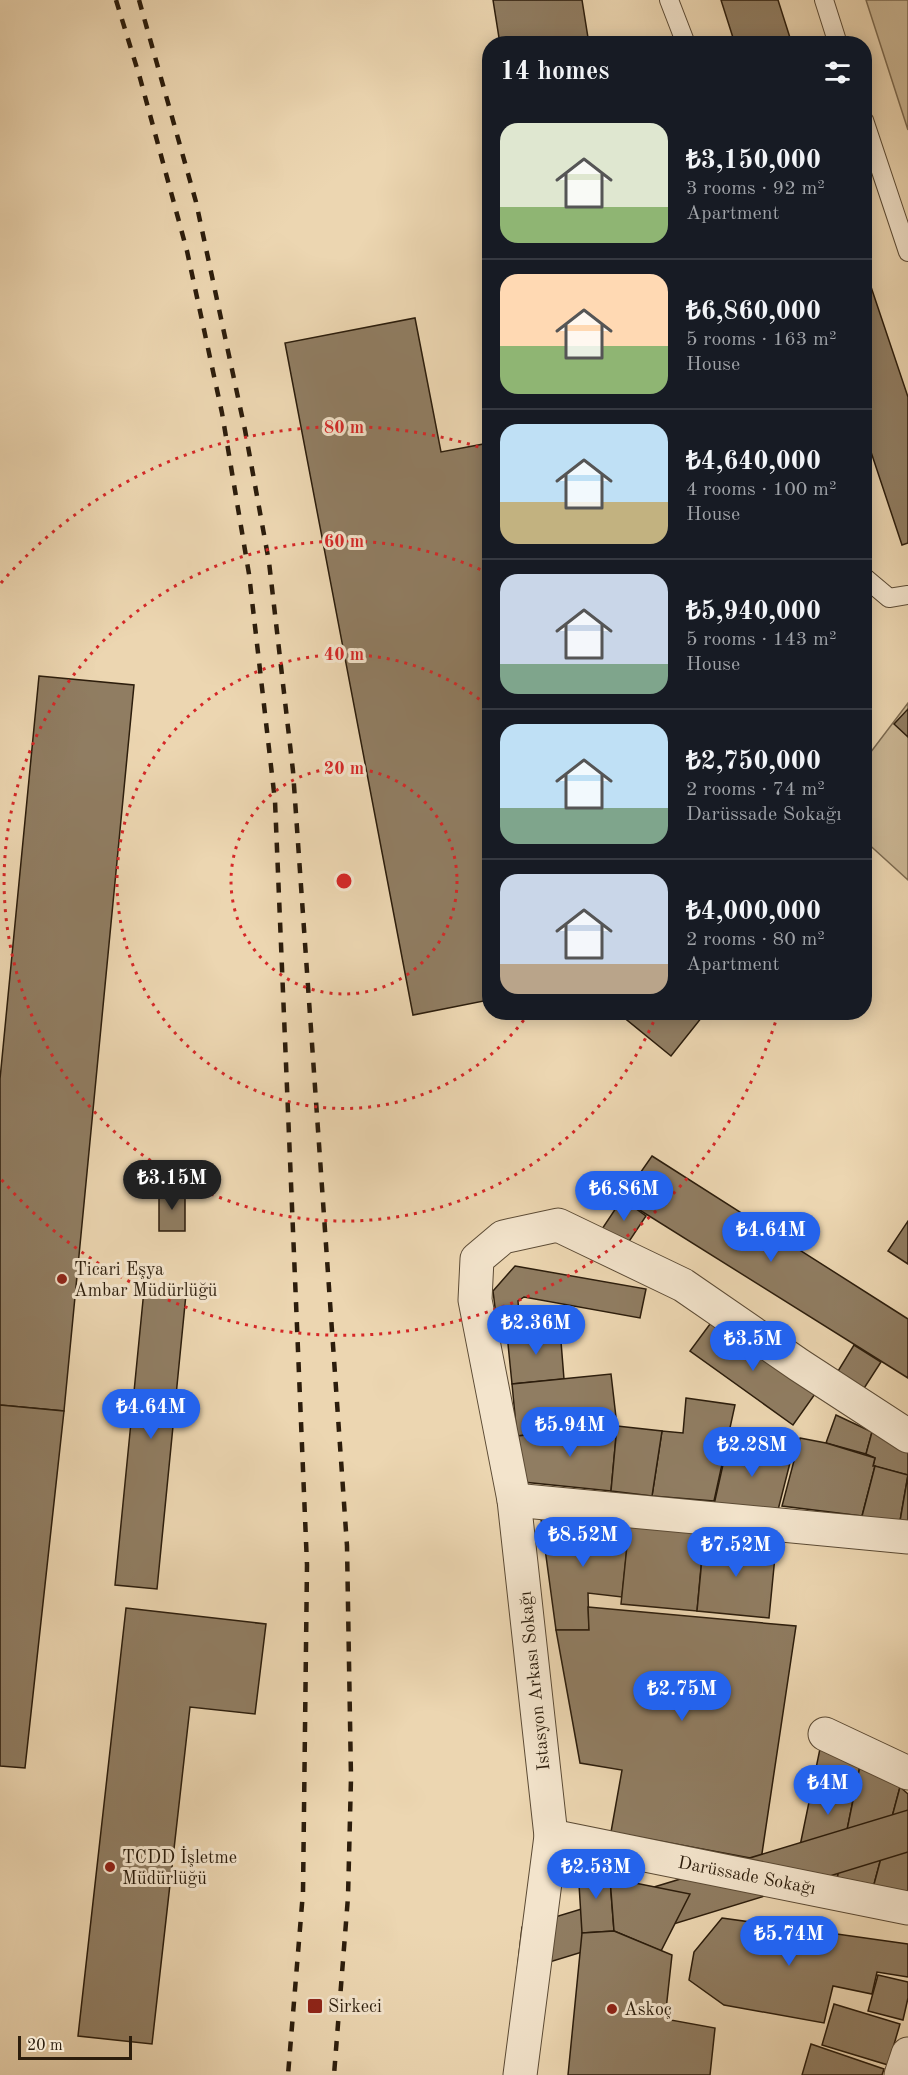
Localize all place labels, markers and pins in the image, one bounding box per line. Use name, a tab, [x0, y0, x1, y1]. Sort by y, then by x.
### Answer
centre of rings	[334, 871, 354, 891]
pin: ₺3.15M	[123, 1160, 221, 1211]
pin: ₺6.86M	[575, 1171, 673, 1222]
pin: ₺4.64M	[722, 1212, 820, 1263]
place label: Ticari Eşya Ambar Müdürlüğü	[74, 1261, 218, 1300]
marker: Ticari Eşya Ambar Müdürlüğü	[55, 1272, 69, 1286]
pin: ₺2.36M	[487, 1305, 585, 1356]
pin: ₺3.5M	[711, 1321, 795, 1372]
pin: ₺4.64M	[102, 1389, 200, 1440]
pin: ₺5.94M	[521, 1407, 619, 1458]
pin: ₺2.28M	[703, 1427, 801, 1478]
pin: ₺8.52M	[534, 1517, 632, 1568]
pin: ₺7.52M	[687, 1527, 785, 1578]
pin: ₺2.75M	[633, 1671, 731, 1722]
pin: ₺4M	[799, 1765, 857, 1816]
place label: TCDD İşletme Müdürlüğü	[122, 1846, 237, 1888]
pin: ₺2.53M	[547, 1849, 645, 1900]
marker: TCDD İşletme Müdürlüğü	[103, 1860, 117, 1874]
pin: ₺5.74M	[740, 1916, 838, 1967]
marker: Sirkeci	[306, 1997, 324, 2015]
place label: Sirkeci	[328, 1998, 382, 2016]
place label: Askoç	[624, 2001, 672, 2019]
marker: Askoç	[605, 2002, 619, 2016]

